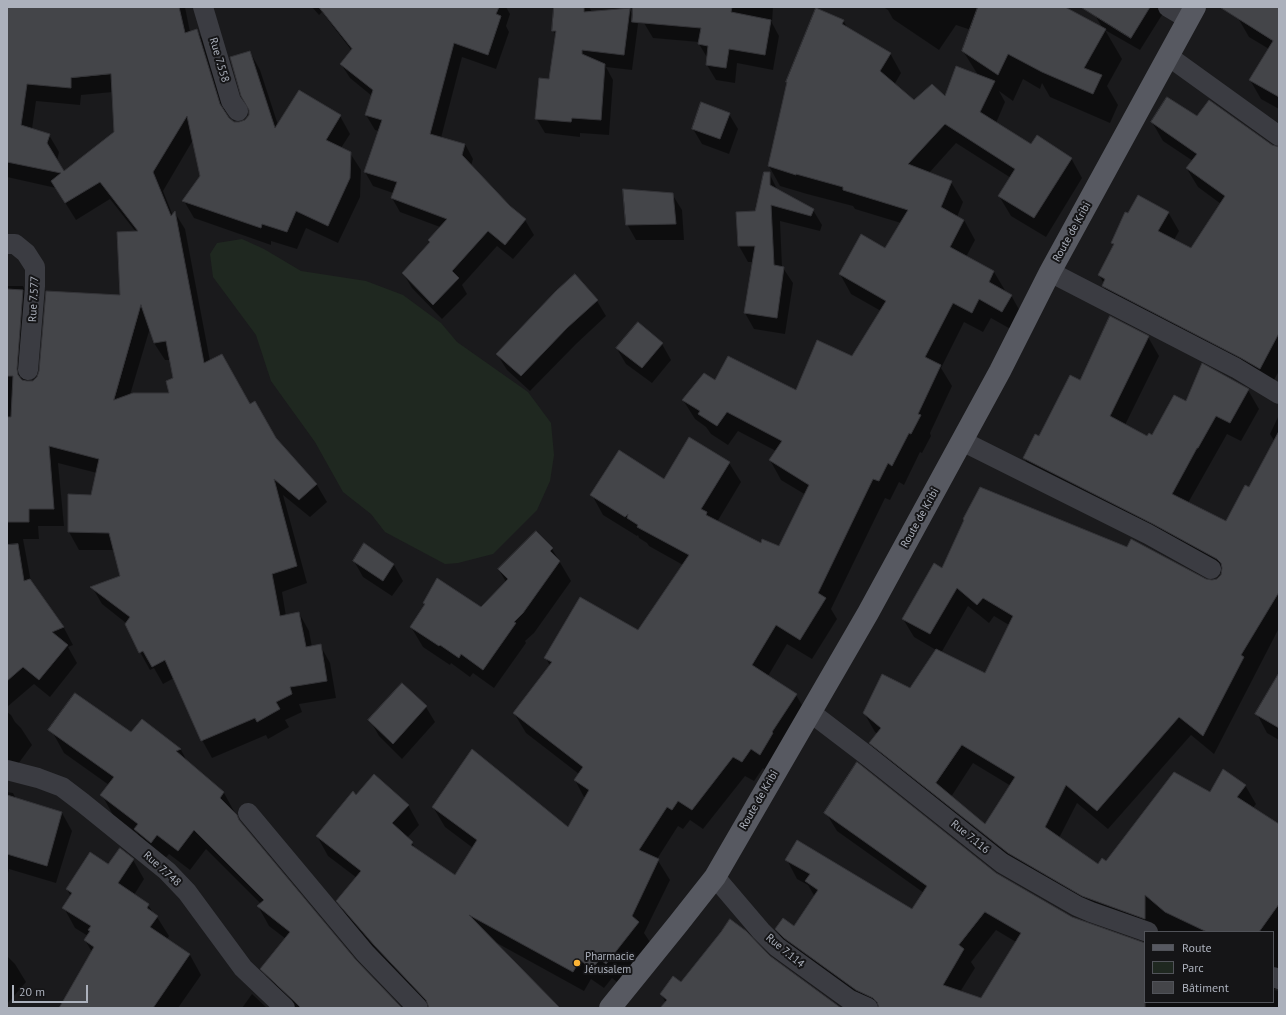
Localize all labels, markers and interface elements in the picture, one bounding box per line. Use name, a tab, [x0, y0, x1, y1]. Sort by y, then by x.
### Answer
street label: Rue 7.558	[206, 36, 232, 84]
street label: Route de Kribi	[1050, 200, 1094, 264]
street label: Rue 7.577	[26, 276, 42, 322]
street label: Route de Kribi	[898, 486, 942, 550]
street label: Route de Kribi	[737, 768, 781, 832]
street label: Rue 7.116	[948, 817, 992, 857]
street label: Rue 7.748	[140, 849, 184, 889]
street label: Rue 7.114	[763, 931, 807, 971]
legend	[1144, 931, 1274, 1003]
text: Route	[1182, 940, 1212, 955]
place label: Pharmacie Jérusalem	[585, 950, 634, 976]
marker: Pharmacie Jérusalem	[572, 958, 582, 968]
text: Parc	[1182, 960, 1204, 975]
scale bar	[14, 977, 90, 1003]
text: Bâtiment	[1182, 980, 1229, 995]
text: 20 m	[19, 984, 45, 999]

